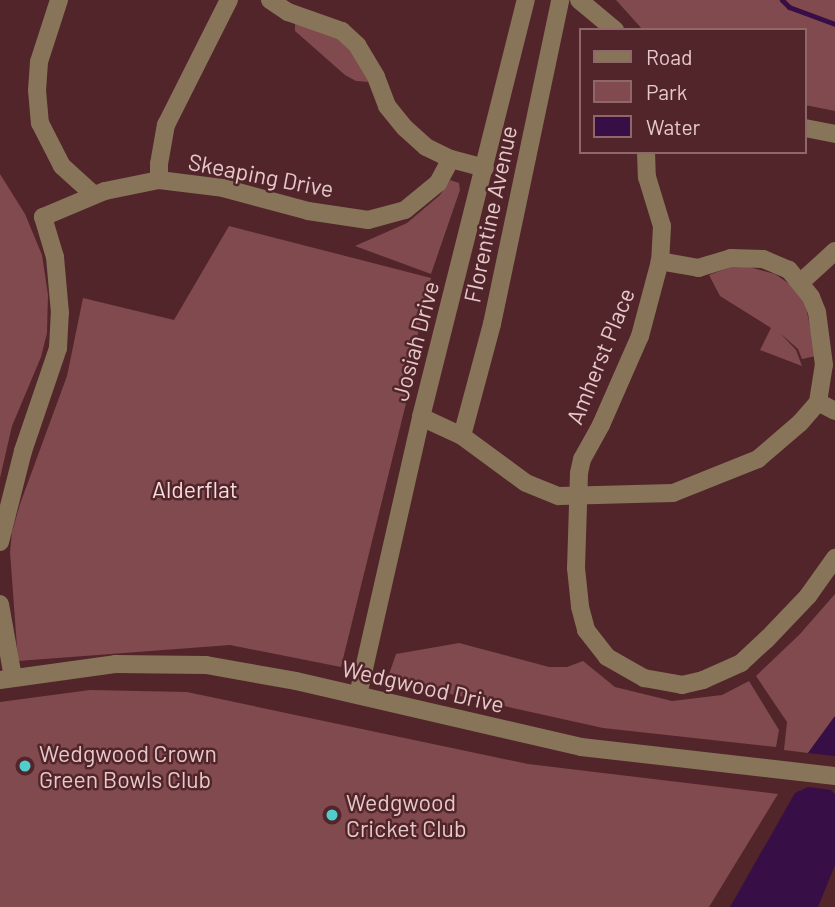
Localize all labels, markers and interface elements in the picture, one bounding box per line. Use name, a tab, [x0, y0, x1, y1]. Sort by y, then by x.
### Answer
legend	[580, 28, 807, 154]
text: Road	[646, 44, 692, 69]
text: Park	[646, 79, 687, 104]
text: Water	[646, 114, 700, 139]
street label: Florentine Avenue	[458, 123, 522, 305]
street label: Skeaping Drive	[186, 147, 336, 203]
street label: Josiah Drive	[386, 278, 444, 404]
street label: Amherst Place	[560, 284, 640, 428]
park label: Alderflat	[152, 475, 238, 503]
street label: Wedgwood Drive	[339, 654, 507, 718]
place label: Wedgwood Crown Green Bowls Club	[39, 739, 217, 793]
marker: Wedgwood Crown Green Bowls Club	[17, 758, 33, 774]
place label: Wedgwood Cricket Club	[346, 788, 466, 842]
marker: Wedgwood Cricket Club	[324, 807, 340, 823]

